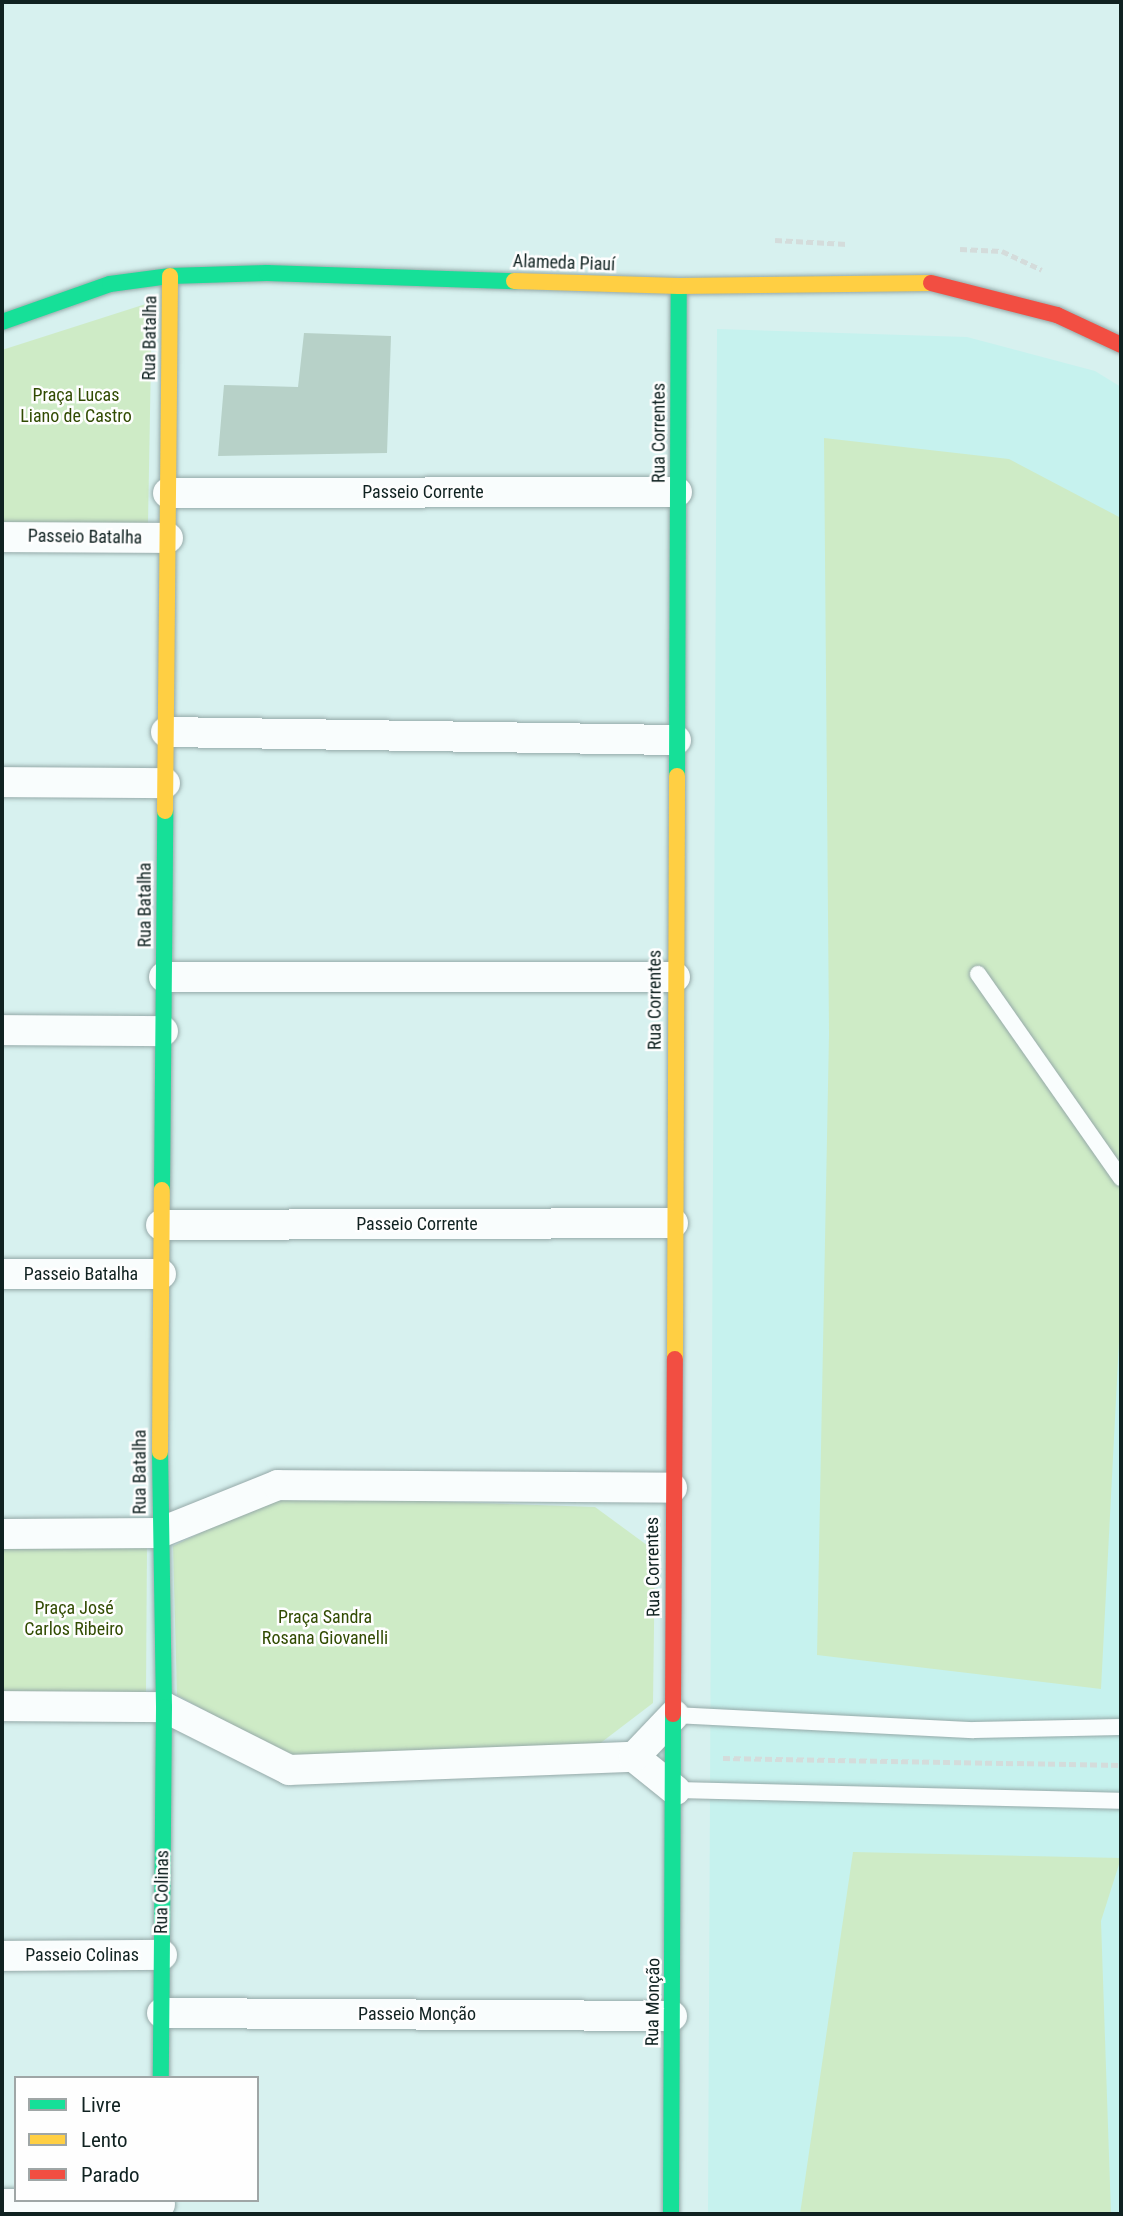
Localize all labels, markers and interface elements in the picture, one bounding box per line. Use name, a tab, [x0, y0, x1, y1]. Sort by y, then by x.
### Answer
street label: Alameda Piauí	[512, 250, 616, 276]
street label: Rua Batalha	[138, 295, 162, 381]
street label: Rua Correntes	[648, 383, 670, 483]
park label: Praça Lucas Liano de Castro	[20, 385, 132, 428]
street label: Passeio Corrente	[362, 481, 484, 503]
street label: Passeio Batalha	[28, 525, 142, 549]
street label: Rua Batalha	[134, 863, 156, 947]
street label: Rua Correntes	[644, 950, 666, 1050]
street label: Passeio Corrente	[356, 1213, 478, 1235]
street label: Passeio Batalha	[24, 1263, 138, 1285]
street label: Rua Batalha	[129, 1430, 151, 1514]
street label: Rua Correntes	[641, 1517, 665, 1617]
park label: Praça José Carlos Ribeiro	[24, 1598, 124, 1640]
park label: Praça Sandra Rosana Giovanelli	[262, 1607, 388, 1650]
street label: Rua Colinas	[150, 1850, 174, 1934]
street label: Passeio Colinas	[25, 1944, 139, 1966]
street label: Rua Monção	[641, 1958, 665, 2046]
street label: Passeio Monção	[358, 2003, 476, 2025]
legend	[14, 2076, 259, 2202]
text: Livre	[81, 2093, 121, 2117]
text: Lento	[81, 2128, 128, 2152]
text: Parado	[81, 2163, 140, 2187]

